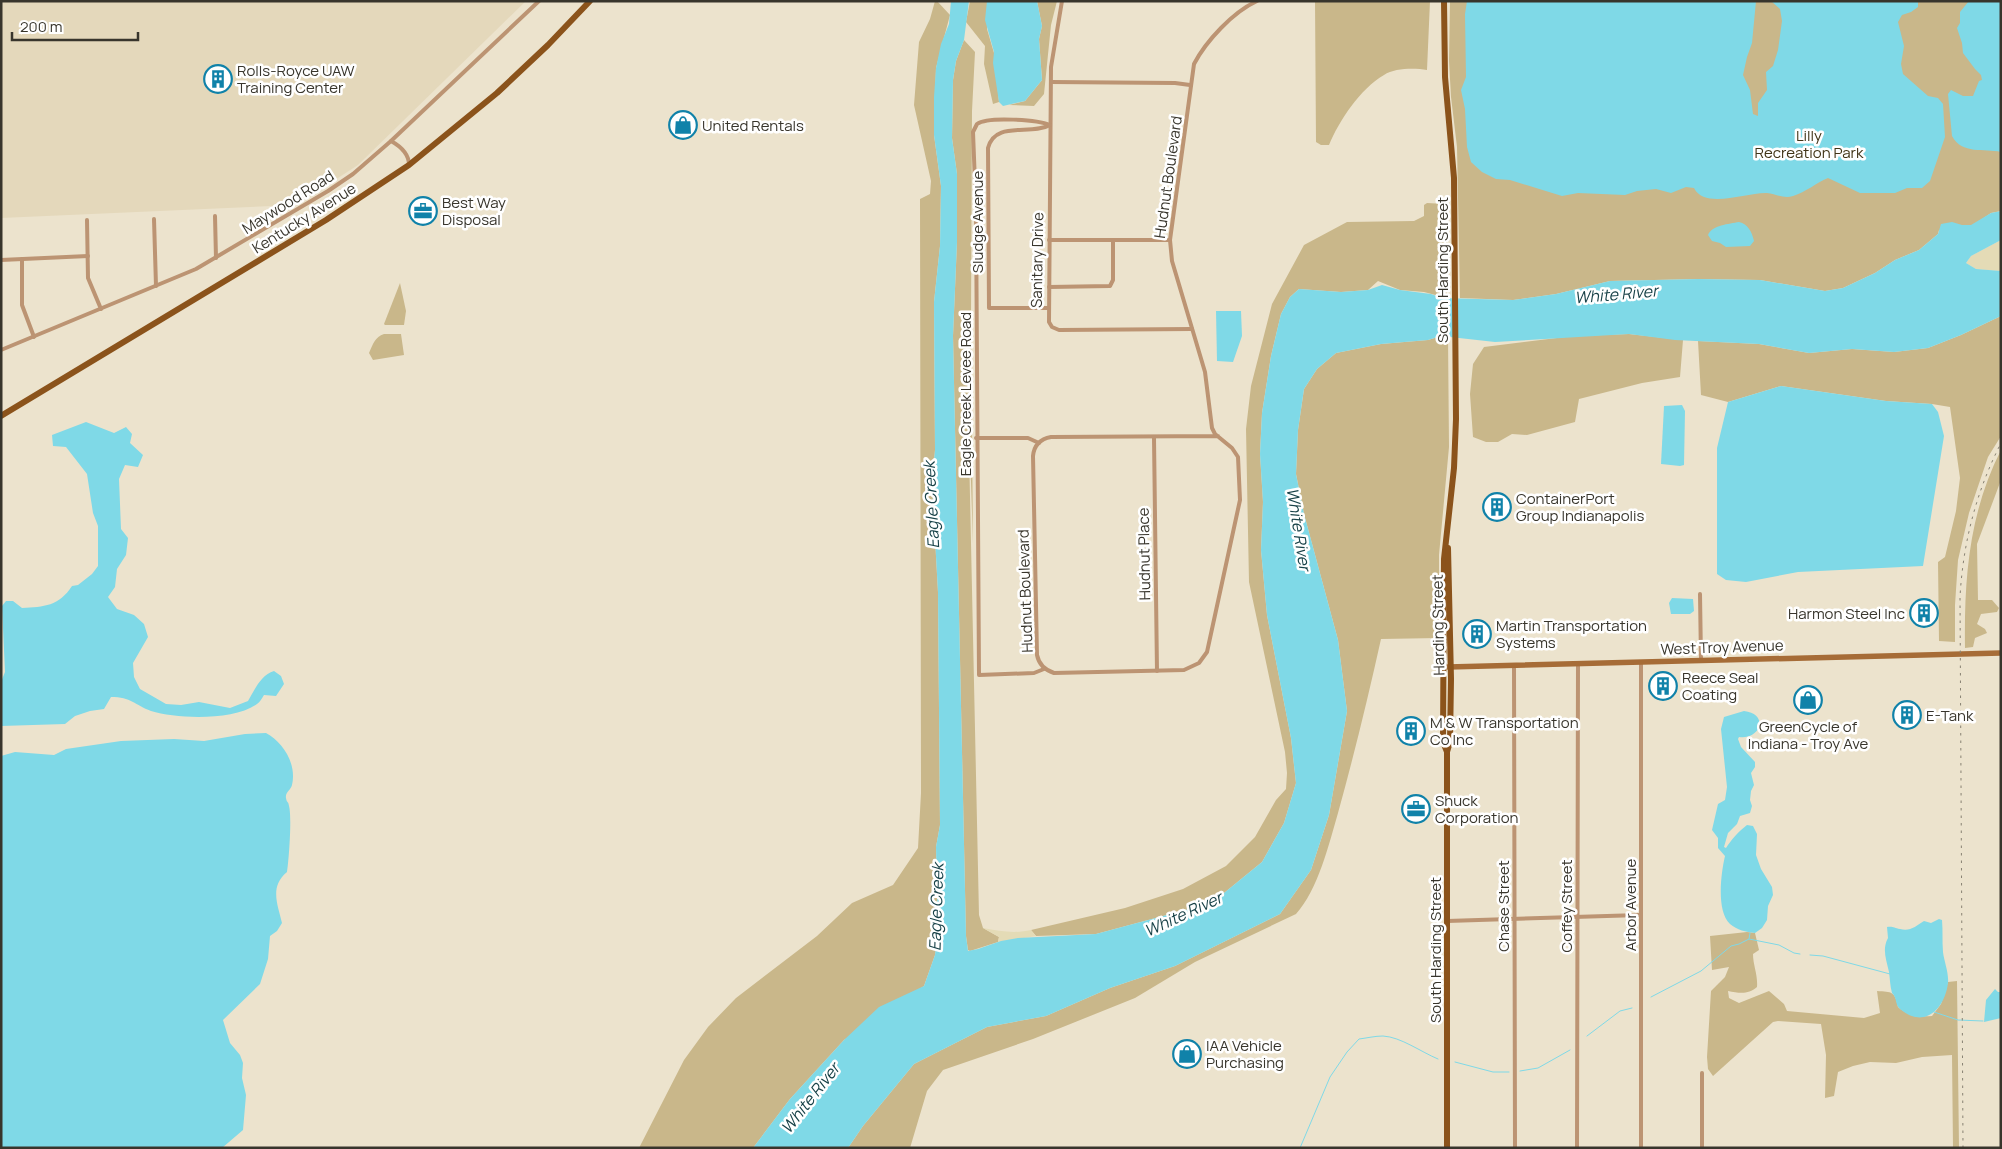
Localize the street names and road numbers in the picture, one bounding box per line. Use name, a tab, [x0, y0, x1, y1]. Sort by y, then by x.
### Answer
street label: Hudnut Boulevard	[1149, 114, 1187, 240]
street label: Maywood Road	[238, 165, 338, 239]
street label: Sludge Avenue	[967, 170, 988, 273]
street label: Kentucky Avenue	[248, 178, 360, 258]
street label: South Harding Street	[1432, 197, 1453, 343]
street label: Sanitary Drive	[1026, 212, 1048, 308]
street label: Eagle Creek Levee Road	[955, 312, 976, 476]
street label: Hudnut Place	[1133, 507, 1155, 600]
street label: Hudnut Boulevard	[1012, 529, 1038, 653]
street label: Harding Street	[1427, 574, 1449, 676]
street label: West Troy Avenue	[1660, 634, 1784, 660]
street label: Arbor Avenue	[1620, 859, 1641, 951]
street label: Chase Street	[1493, 860, 1514, 952]
street label: Coffey Street	[1556, 860, 1577, 952]
street label: South Harding Street	[1425, 877, 1446, 1023]

